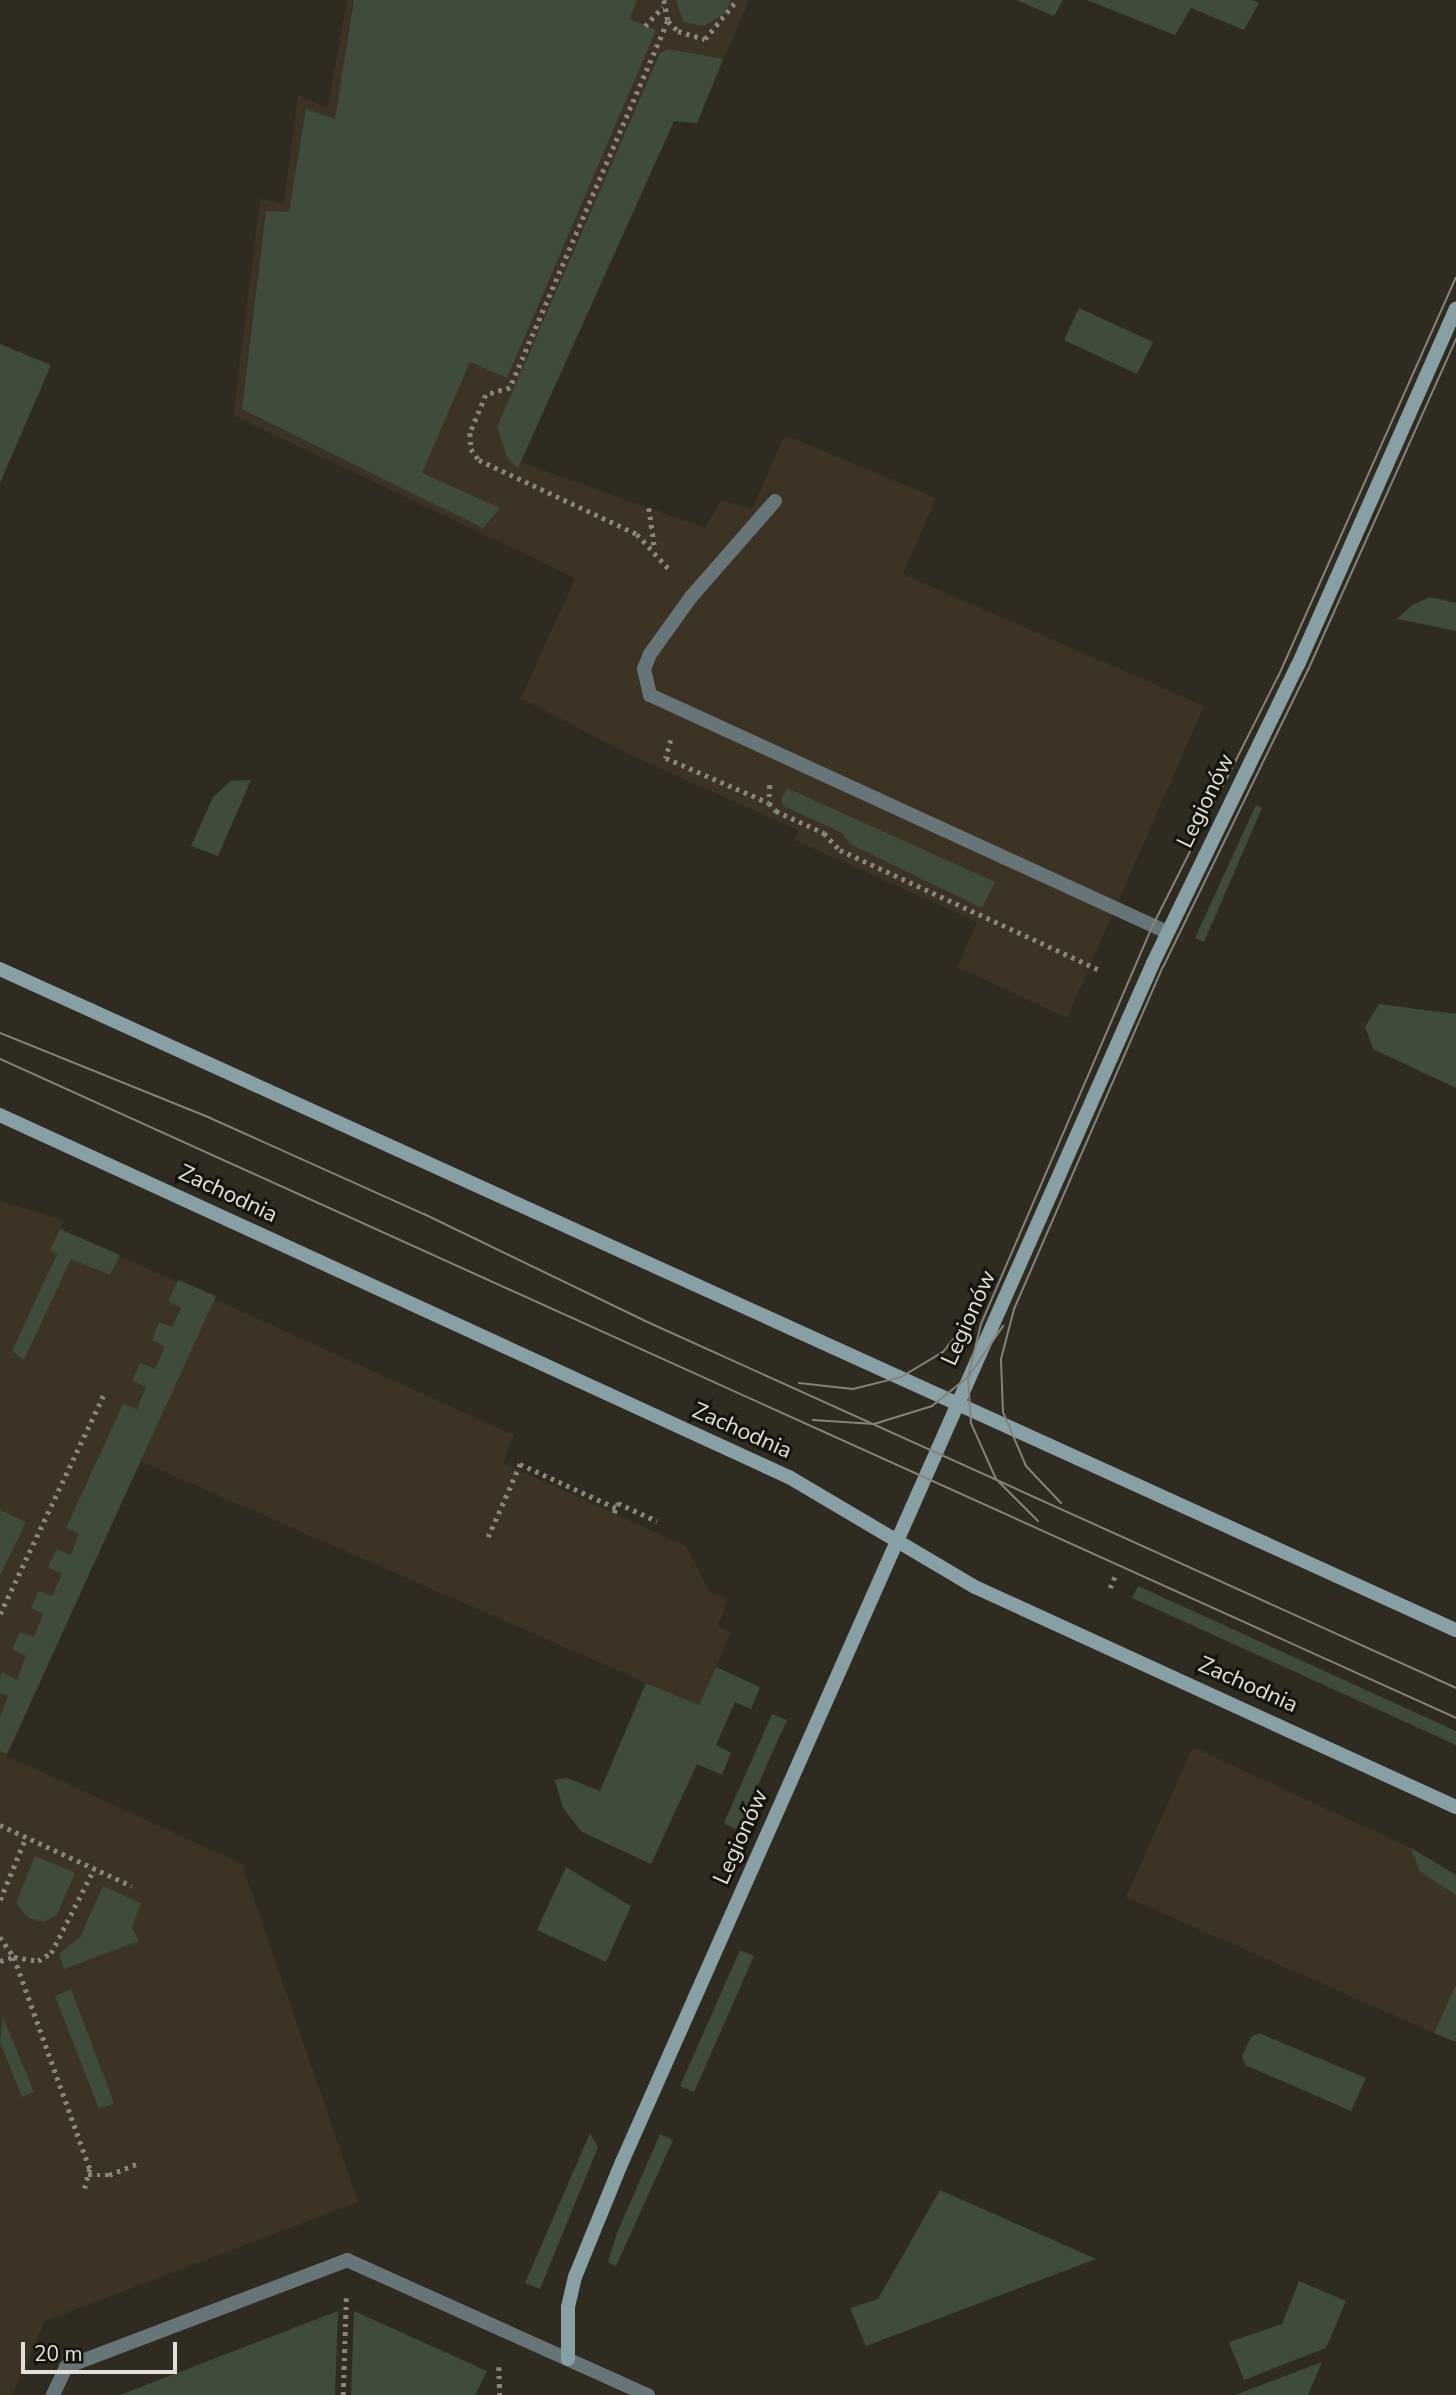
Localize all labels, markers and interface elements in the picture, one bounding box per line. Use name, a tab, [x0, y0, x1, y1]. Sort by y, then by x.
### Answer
street label: Legionów	[1171, 749, 1241, 853]
street label: Zachodnia	[174, 1159, 282, 1229]
street label: Legionów	[936, 1266, 1002, 1370]
street label: Zachodnia	[688, 1397, 796, 1465]
street label: Zachodnia	[1194, 1651, 1302, 1719]
street label: Legionów	[708, 1785, 774, 1889]
scale bar	[24, 2328, 180, 2372]
text: 20 m	[34, 2340, 83, 2368]

